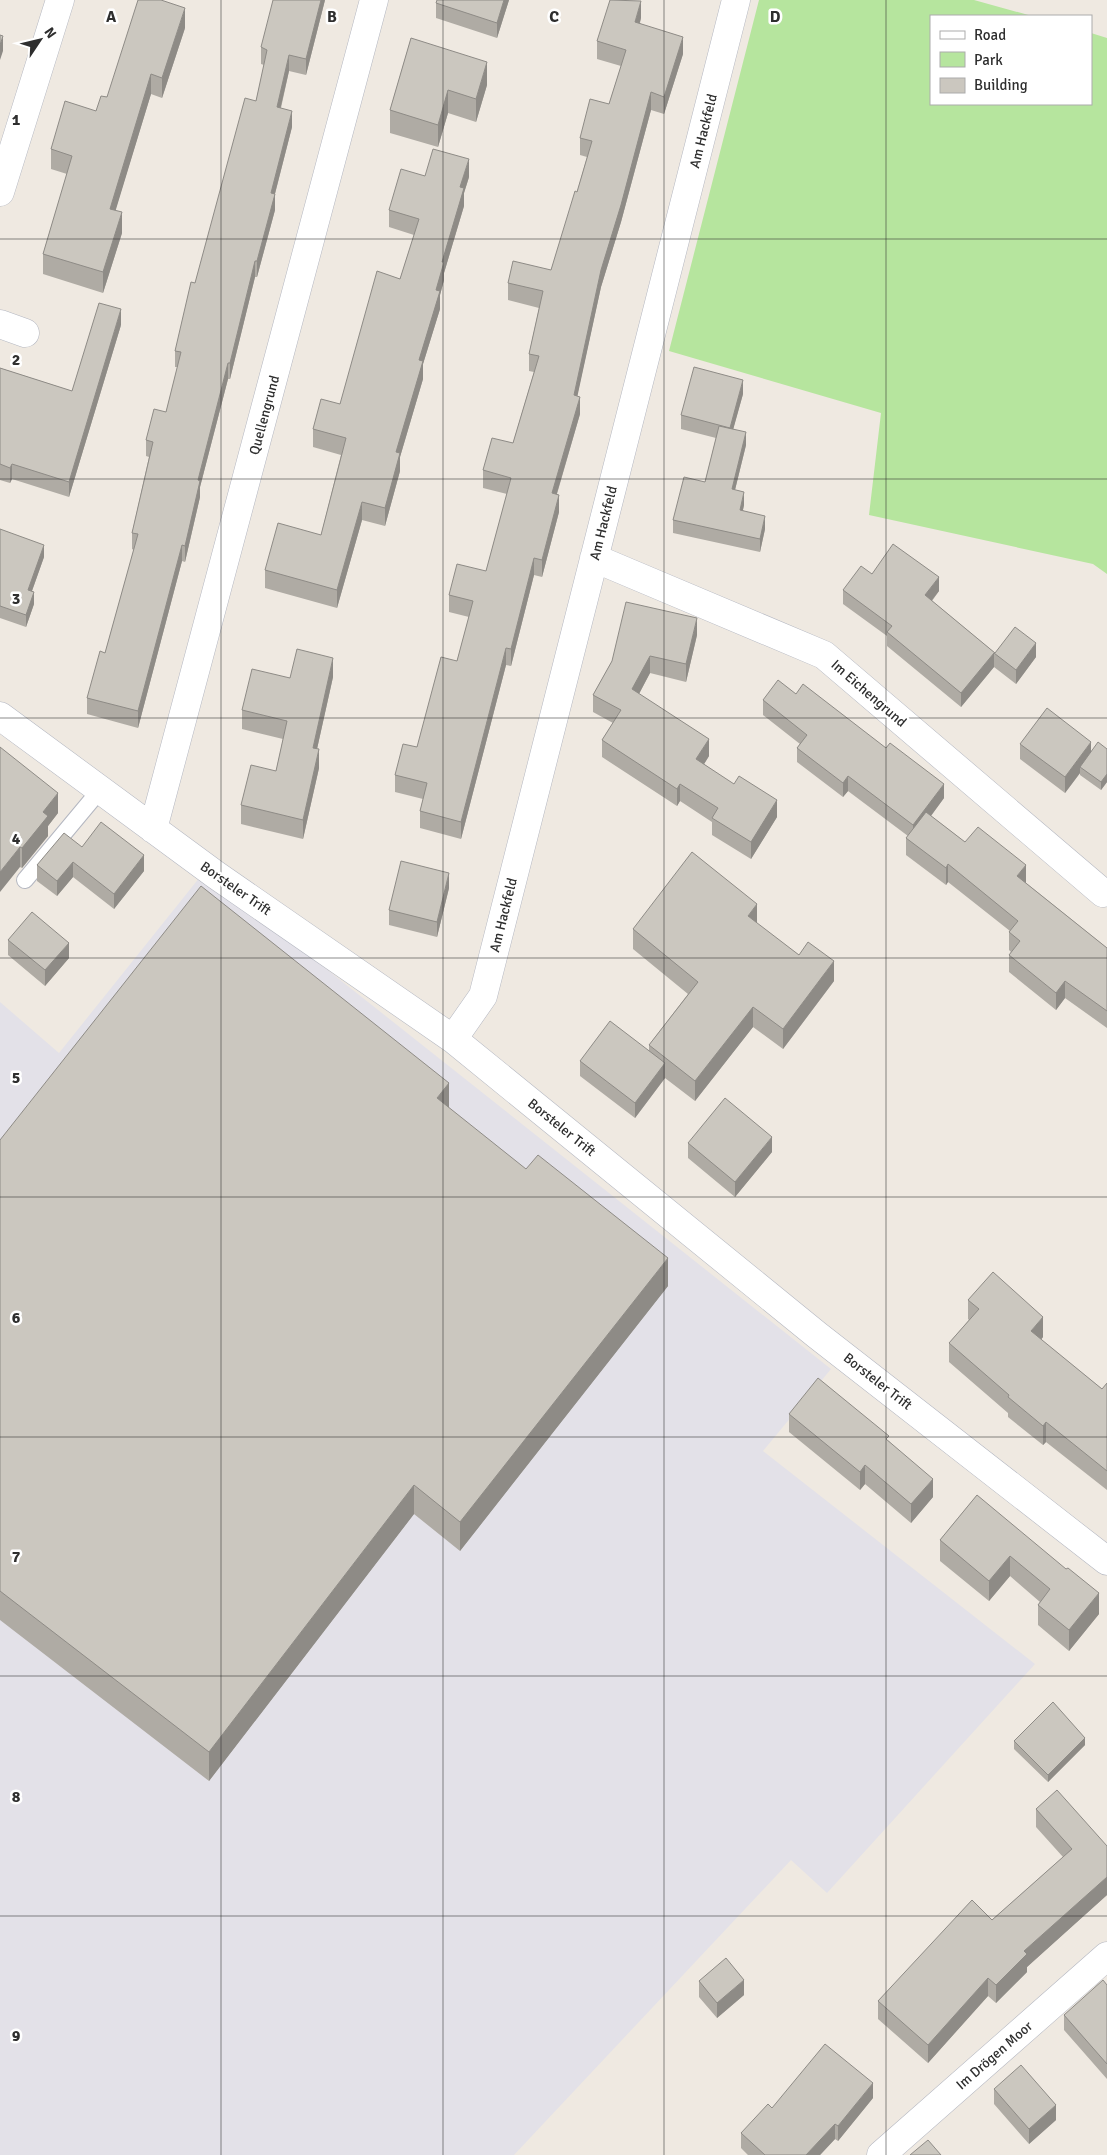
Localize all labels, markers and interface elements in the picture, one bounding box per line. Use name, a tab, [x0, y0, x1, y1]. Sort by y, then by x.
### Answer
text: A	[106, 7, 117, 27]
text: B	[327, 7, 337, 27]
text: C	[549, 7, 559, 27]
text: D	[770, 7, 781, 27]
north arrow	[15, 15, 65, 65]
legend	[930, 15, 1092, 105]
text: N	[40, 24, 60, 42]
text: Road	[974, 26, 1006, 44]
text: Park	[974, 51, 1003, 69]
text: Building	[974, 76, 1028, 94]
street label: Am Hackfeld	[686, 92, 721, 170]
text: 1	[12, 110, 21, 130]
text: 2	[12, 350, 20, 370]
street label: Quellengrund	[246, 374, 283, 457]
street label: Am Hackfeld	[586, 484, 621, 562]
text: 3	[12, 589, 20, 609]
street label: Im Eichengrund	[828, 656, 910, 731]
text: 4	[12, 829, 21, 849]
street label: Borsteler Trift	[197, 858, 274, 919]
street label: Am Hackfeld	[486, 876, 521, 954]
text: 5	[12, 1068, 20, 1088]
street label: Borsteler Trift	[524, 1095, 599, 1160]
text: 6	[12, 1308, 21, 1328]
street label: Borsteler Trift	[840, 1349, 915, 1413]
text: 7	[12, 1547, 21, 1567]
text: 8	[12, 1787, 21, 1807]
street label: Im Drögen Moor	[953, 2017, 1037, 2093]
text: 9	[12, 2026, 21, 2046]

